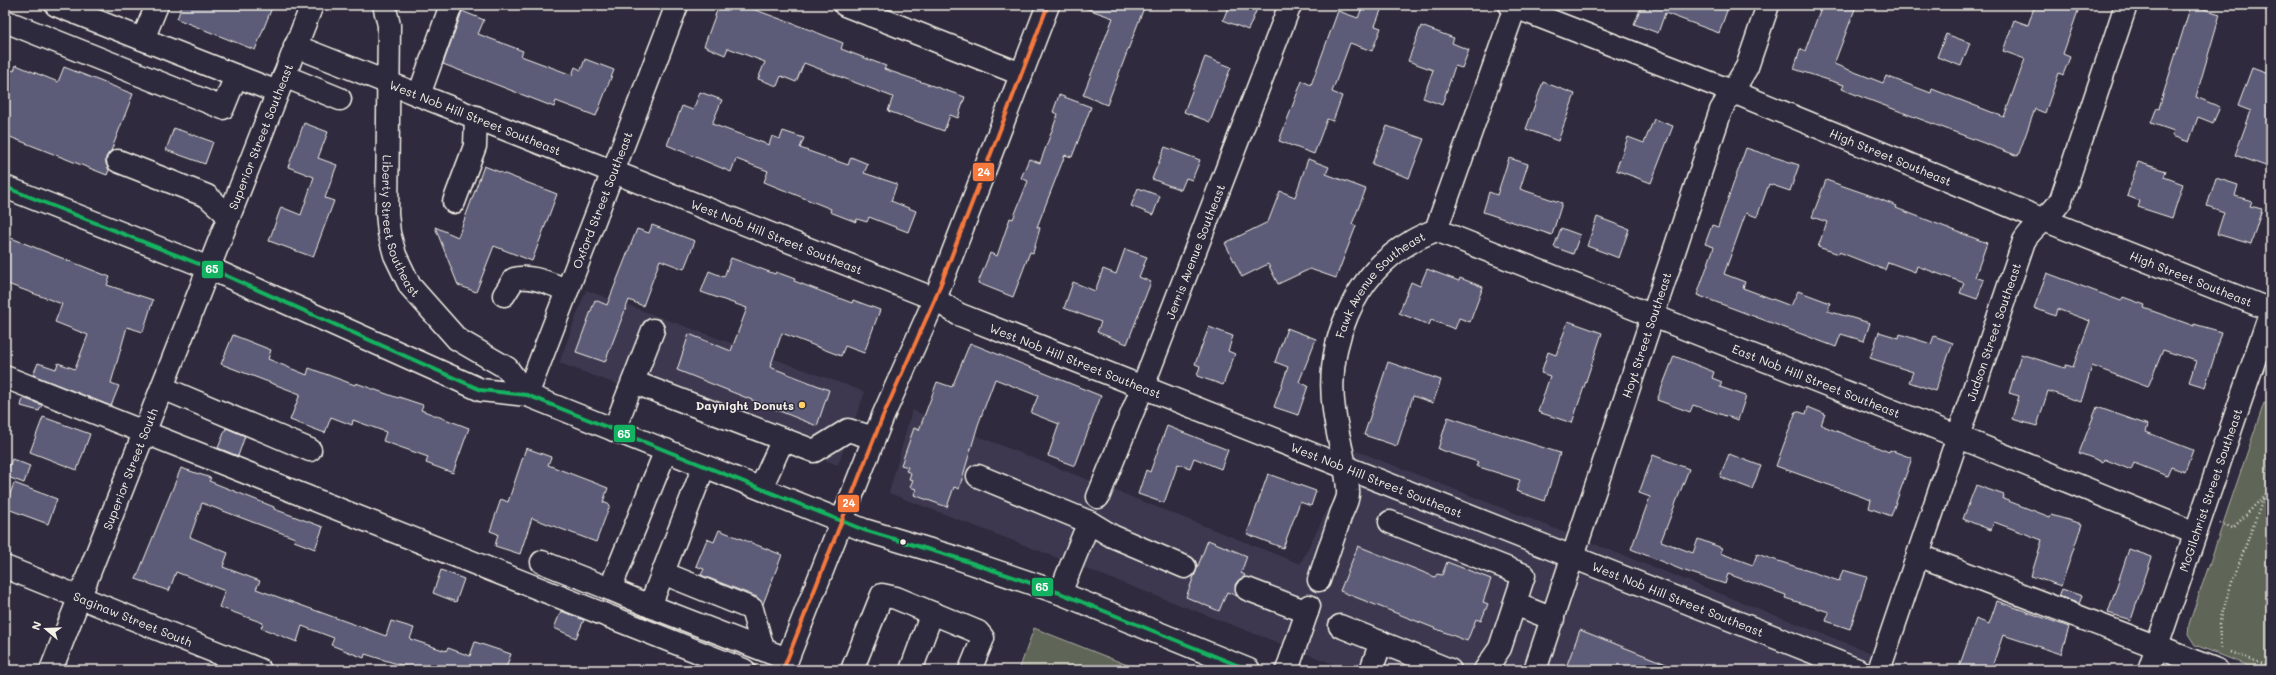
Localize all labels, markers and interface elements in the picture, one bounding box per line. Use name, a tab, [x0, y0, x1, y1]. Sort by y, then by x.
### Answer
street label: Superior Street Southeast	[224, 61, 296, 212]
street label: West Nob Hill Street Southeast	[387, 76, 564, 158]
street label: High Street Southeast	[1827, 125, 1954, 189]
street label: Oxford Street Southeast	[568, 129, 636, 271]
street label: Liberty Street Southeast	[379, 155, 424, 300]
line badge: 24	[972, 162, 995, 182]
text: 24	[977, 164, 991, 179]
street label: Jerris Avenue Southeast	[1162, 182, 1228, 321]
street label: West Nob Hill Street Southeast	[689, 195, 865, 278]
street label: Fawk Avenue Southeast	[1331, 228, 1427, 340]
street label: High Street Southeast	[2128, 247, 2255, 310]
line badge: 65	[201, 260, 224, 279]
text: 65	[205, 261, 219, 276]
street label: Judson Street Southeast	[1963, 261, 2024, 403]
street label: Hoyt Street Southeast	[1618, 270, 1675, 400]
street label: West Nob Hill Street Southeast	[987, 319, 1164, 402]
street label: East Nob Hill Street Southeast	[1730, 340, 1903, 421]
place label: Daynight Donuts	[696, 397, 794, 413]
marker: Daynight Donuts	[797, 400, 807, 410]
street label: Superior Street South	[99, 406, 161, 532]
street label: McGilchrist Street Southeast	[2175, 406, 2245, 574]
line badge: 65	[613, 424, 636, 443]
text: 65	[617, 426, 631, 441]
street label: West Nob Hill Street Southeast	[1289, 439, 1465, 521]
line badge: 24	[837, 494, 860, 513]
text: 24	[842, 495, 856, 510]
unlabelled marker	[898, 537, 908, 547]
street label: West Nob Hill Street Southeast	[1590, 558, 1766, 640]
line badge: 65	[1031, 577, 1054, 597]
text: 65	[1035, 579, 1049, 594]
street label: Saginaw Street South	[71, 588, 195, 650]
north arrow	[26, 609, 66, 649]
text: N	[28, 619, 45, 632]

